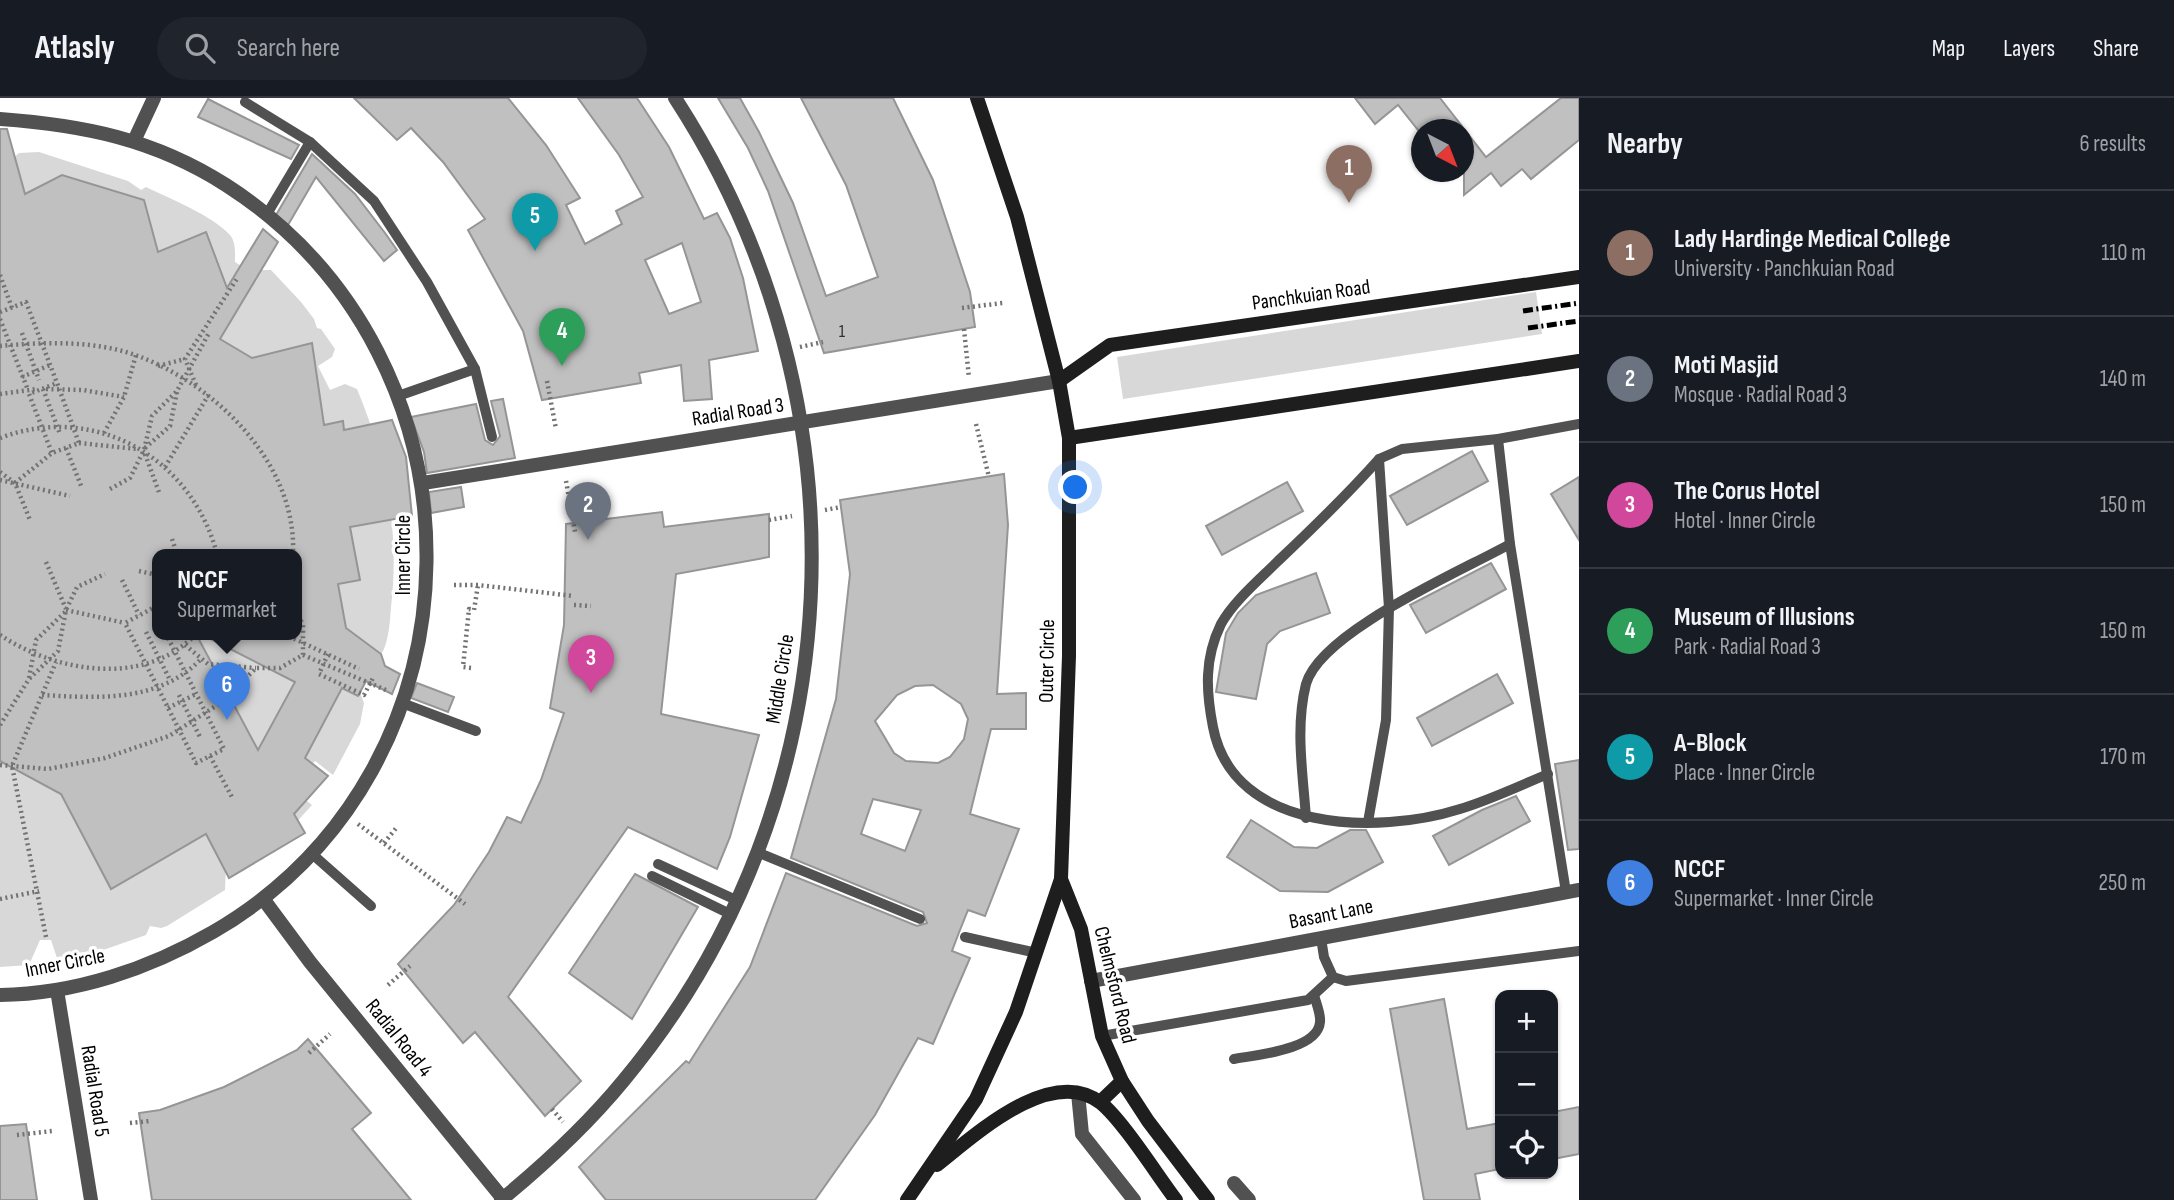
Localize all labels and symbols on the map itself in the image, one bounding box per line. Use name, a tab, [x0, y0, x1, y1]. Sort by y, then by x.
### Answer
north arrow	[1411, 119, 1474, 182]
pin: 1	[1326, 145, 1372, 203]
pin: 5	[512, 193, 558, 251]
street label: Panchkuian Road	[1250, 274, 1372, 316]
pin: 4	[539, 308, 585, 366]
house number: 1	[839, 321, 846, 342]
street label: Radial Road 3	[690, 392, 786, 432]
your location	[1058, 470, 1092, 504]
pin: 2	[565, 482, 611, 540]
street label: Inner Circle	[391, 515, 416, 595]
street label: Outer Circle	[1034, 619, 1060, 703]
street label: Middle Circle	[761, 633, 799, 725]
pin: 3	[568, 635, 614, 693]
pin: 6	[204, 662, 250, 720]
street label: Basant Lane	[1287, 894, 1375, 934]
street label: Chelmsford Road	[1088, 924, 1142, 1046]
street label: Inner Circle	[23, 943, 107, 983]
street label: Radial Road 4	[360, 994, 438, 1082]
street label: Radial Road 5	[75, 1043, 115, 1139]

